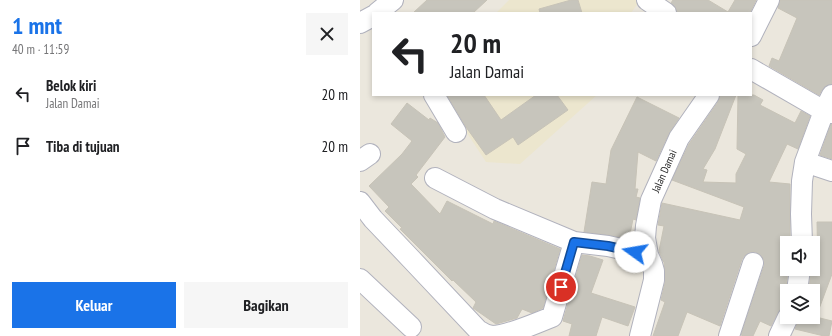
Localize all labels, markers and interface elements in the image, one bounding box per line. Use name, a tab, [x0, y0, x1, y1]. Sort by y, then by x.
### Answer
text: 1 mnt	[12, 10, 62, 41]
button: close	[306, 13, 348, 55]
text: 20 m	[450, 24, 501, 61]
icon: left	[384, 28, 436, 80]
text: 40 m · 11:59	[12, 41, 69, 58]
text: Jalan Damai	[450, 60, 524, 83]
text: Belok kiri	[46, 76, 96, 95]
icon: left	[12, 83, 34, 105]
text: 20 m	[322, 85, 348, 104]
text: Jalan Damai	[46, 95, 100, 112]
icon: arrive	[12, 135, 34, 157]
text: Tiba di tujuan	[46, 137, 120, 156]
text: 20 m	[322, 137, 348, 156]
street label: Jalan Damai	[648, 147, 680, 195]
position arrow	[614, 231, 656, 273]
map controls	[780, 236, 820, 324]
button: sound	[780, 236, 820, 276]
pin	[544, 270, 578, 304]
icon: arrive	[550, 276, 572, 298]
button: Keluar	[12, 282, 176, 328]
button: Bagikan	[184, 282, 348, 328]
button: layers	[780, 284, 820, 324]

